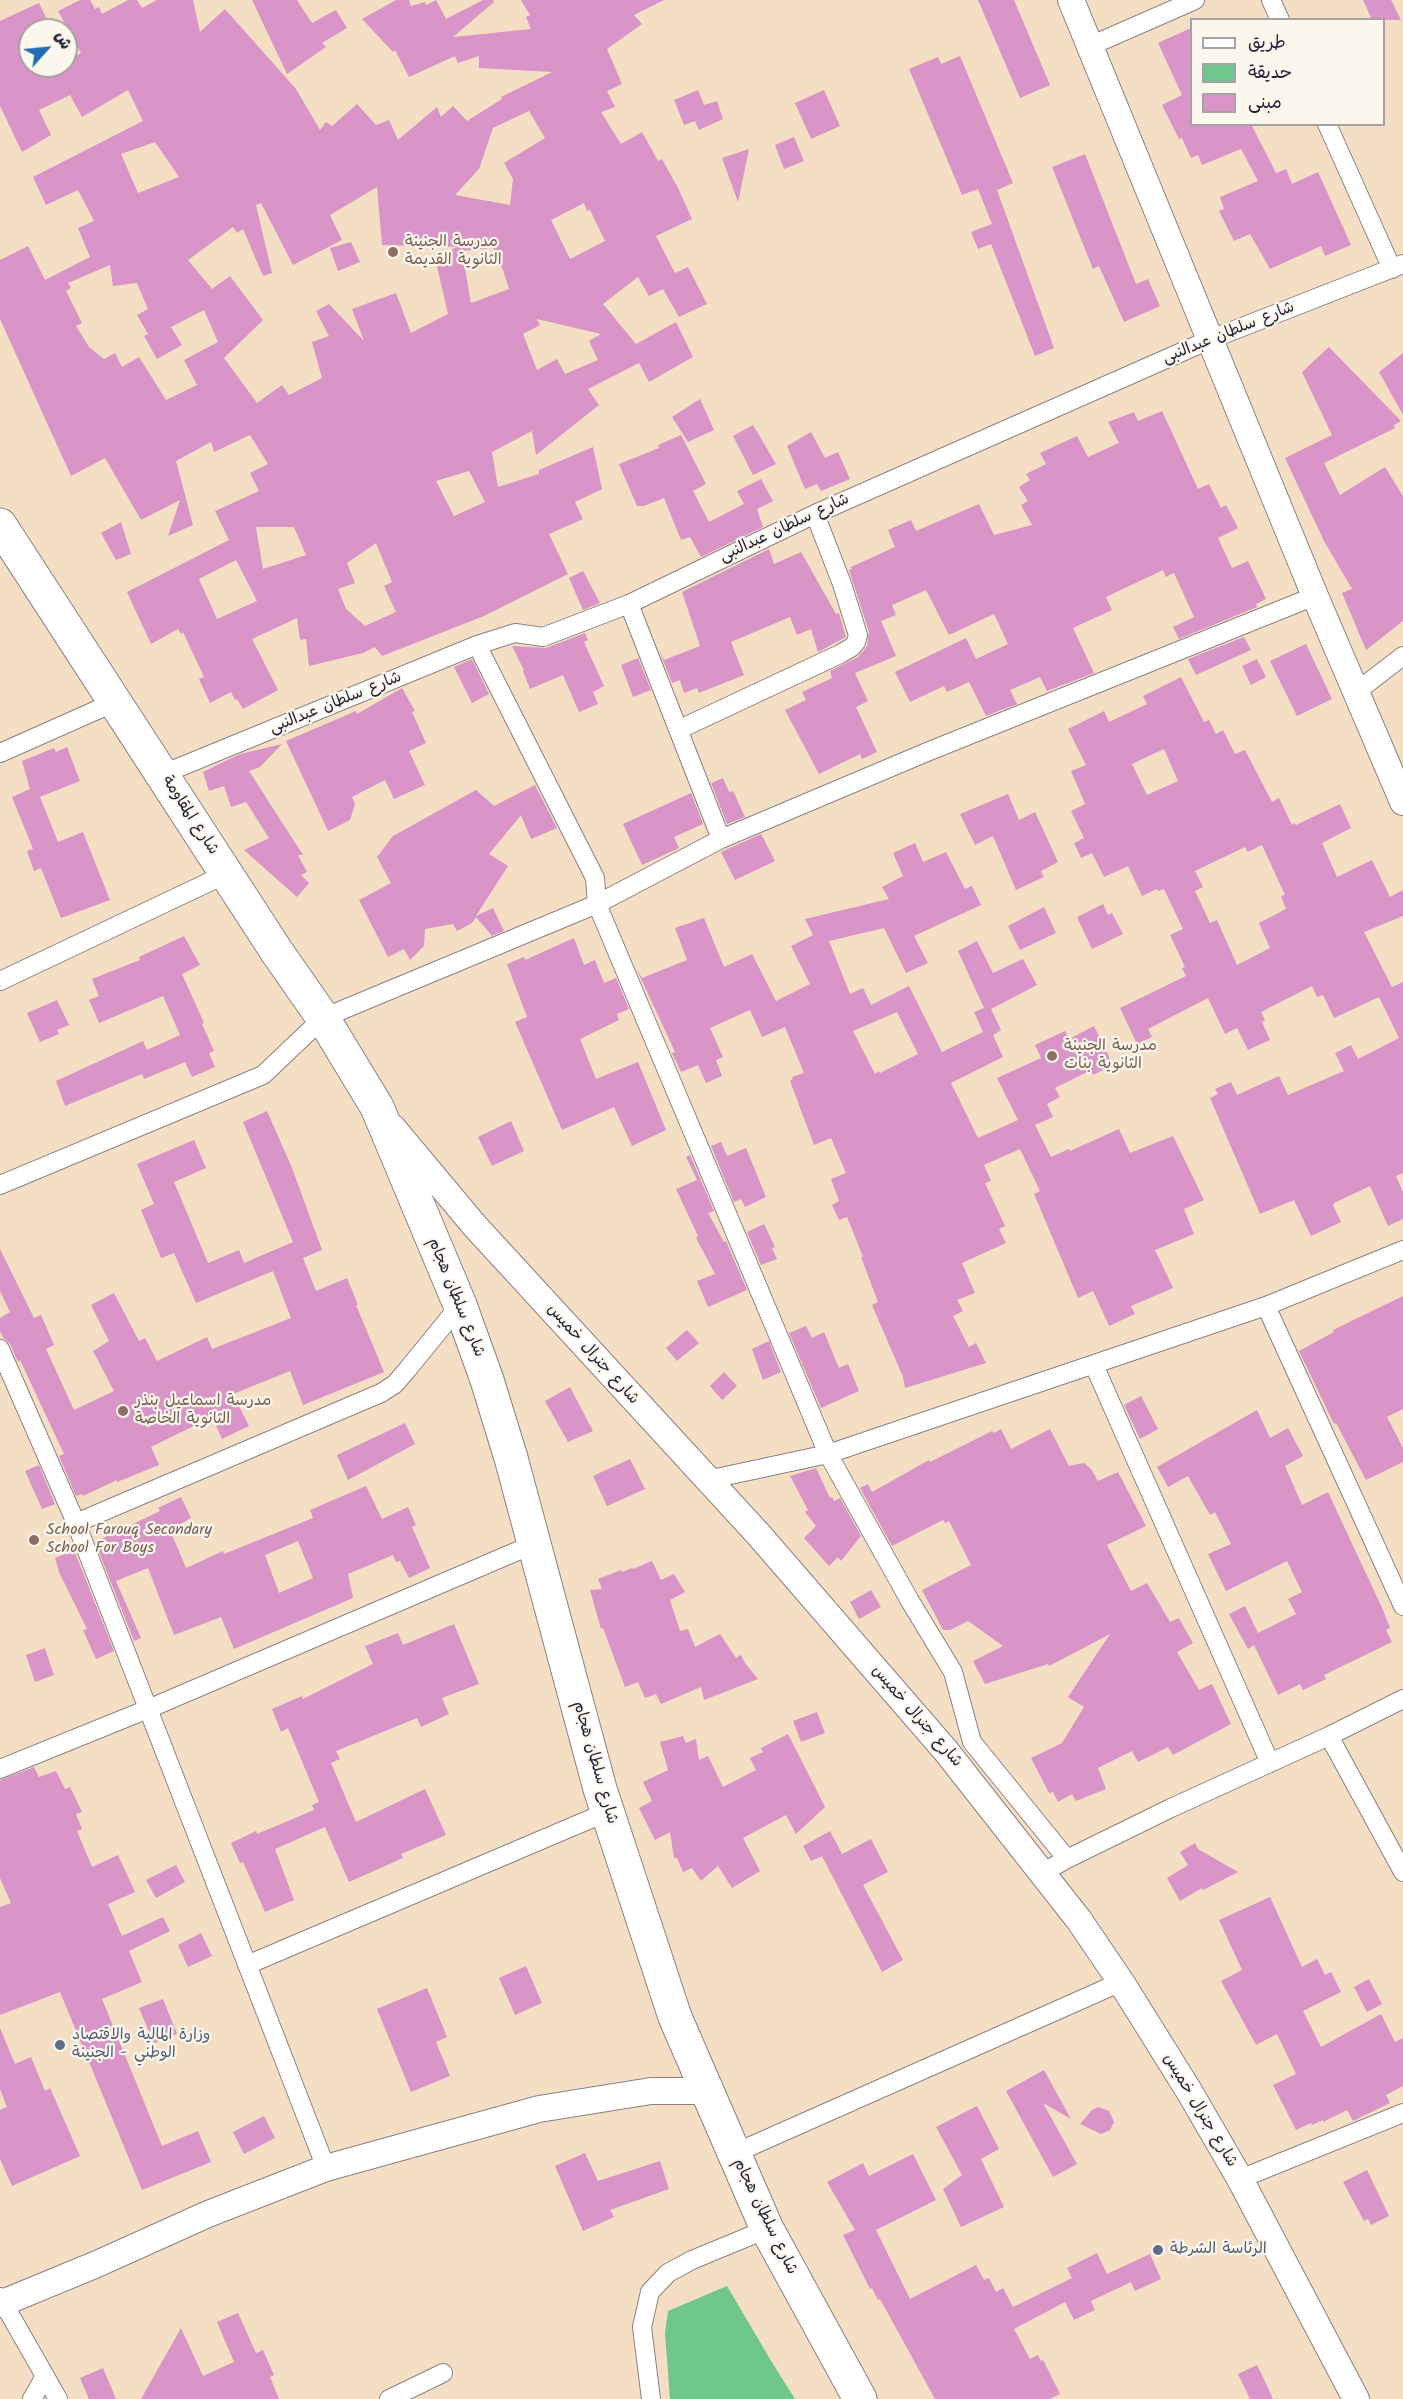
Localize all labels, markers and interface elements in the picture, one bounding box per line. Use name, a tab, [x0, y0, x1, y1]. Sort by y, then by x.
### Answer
north arrow	[18, 18, 78, 78]
legend	[1190, 18, 1385, 126]
text: ش	[48, 27, 78, 54]
text: طريق	[1248, 29, 1286, 58]
text: حديقة	[1248, 59, 1292, 88]
text: مبنى	[1248, 89, 1282, 118]
place label: مدرسة الجنينة الثانوية القديمة	[405, 233, 502, 271]
marker: مدرسة الجنينة الثانوية القديمة	[386, 245, 400, 259]
street label: شارع سلطان عبدالنبى	[1160, 299, 1298, 369]
street label: شارع سلطان عبدالنبى	[717, 491, 853, 567]
street label: شارع سلطان عبدالنبى	[267, 669, 405, 739]
street label: شارع المقاومة	[156, 773, 222, 859]
place label: مدرسة الجنينة الثانوية بنات	[1064, 1037, 1157, 1075]
marker: مدرسة الجنينة الثانوية بنات	[1045, 1049, 1059, 1063]
street label: شارع سلطان هجام	[422, 1236, 488, 1360]
street label: شارع جنرال خميس	[542, 1301, 642, 1409]
place label: مدرسة اسماعيل بنذر الثانوية الخاصة	[135, 1392, 271, 1430]
marker: مدرسة اسماعيل بنذر الثانوية الخاصة	[116, 1404, 130, 1418]
place label: School Farouq Secondary School For Boys	[46, 1521, 212, 1559]
marker: School Farouq Secondary School For Boys	[27, 1533, 41, 1547]
street label: شارع جنرال خميس	[867, 1662, 965, 1772]
street label: شارع سلطان هجام	[567, 1699, 621, 1827]
place label: وزارة المالية والاقتصاد الوطني - الجنينة	[72, 2026, 210, 2064]
marker: وزارة المالية والاقتصاد الوطني - الجنينة	[53, 2038, 67, 2052]
street label: شارع جنرال خميس	[1158, 2051, 1240, 2171]
street label: شارع سلطان هجام	[728, 2156, 800, 2278]
place label: الرئاسة الشرطة	[1170, 2240, 1267, 2260]
marker: الرئاسة الشرطة	[1151, 2243, 1165, 2257]

